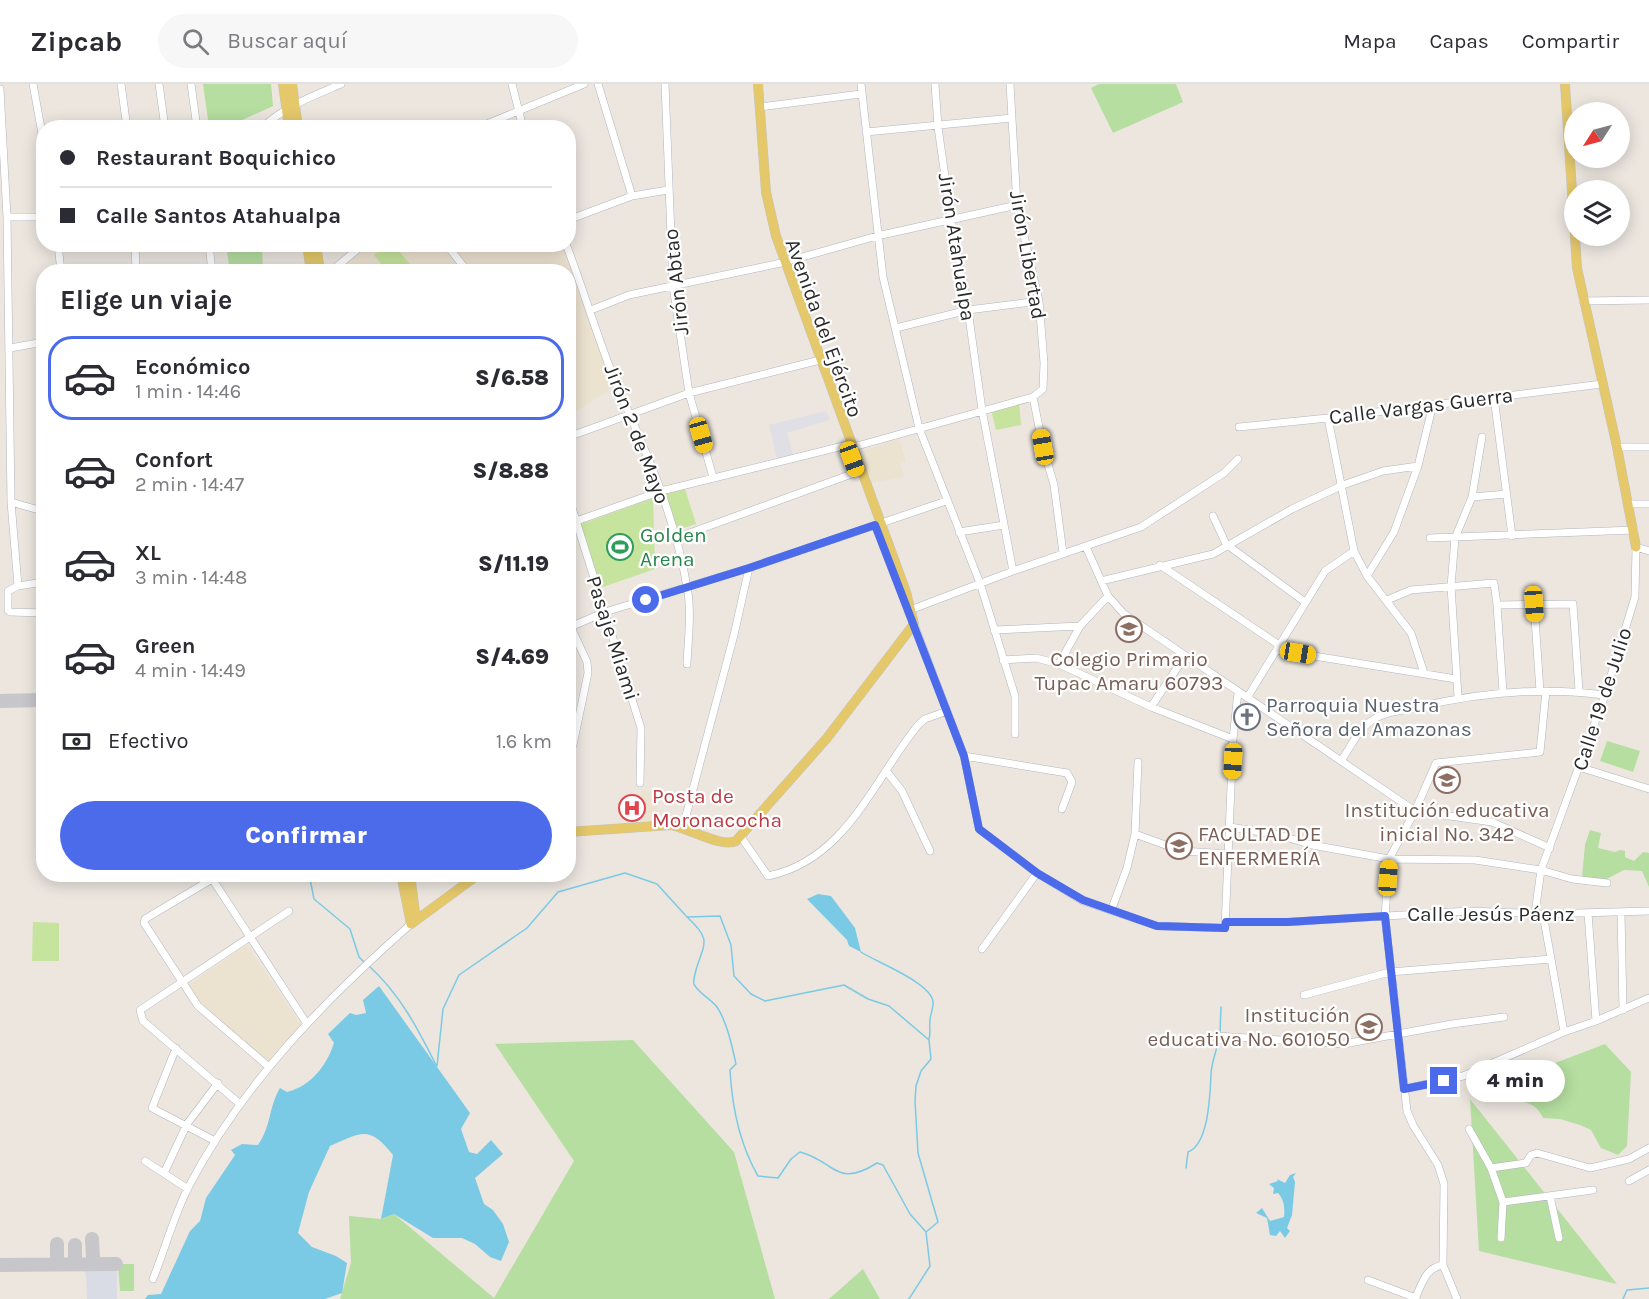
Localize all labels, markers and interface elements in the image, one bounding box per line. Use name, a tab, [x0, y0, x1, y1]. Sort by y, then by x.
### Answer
search box	[158, 14, 578, 68]
text: Zipcab	[30, 25, 122, 58]
icon: search	[179, 25, 212, 58]
text: Buscar aquí	[227, 28, 347, 54]
text: Mapa	[1343, 29, 1397, 53]
text: Capas	[1430, 29, 1489, 53]
text: Compartir	[1522, 29, 1619, 53]
north arrow	[1564, 102, 1630, 168]
map controls	[1564, 102, 1630, 246]
text: Restaurant Boquichico	[96, 145, 336, 171]
street label: Jirón Atahualpa	[933, 171, 981, 323]
button: layers	[1564, 180, 1630, 246]
street label: Jirón Libertad	[1005, 189, 1051, 321]
text: Calle Santos Atahualpa	[96, 203, 341, 229]
street label: Jirón Abtao	[658, 228, 694, 336]
street label: Avenida del Ejército	[781, 235, 867, 421]
text: Elige un viaje	[60, 284, 232, 316]
icon: car	[63, 351, 117, 405]
text: Económico	[135, 354, 250, 380]
street label: Jirón 2 de Mayo	[599, 361, 675, 507]
text: S/6.58	[475, 365, 549, 391]
text: 1 min · 14:46	[135, 380, 241, 403]
street label: Calle Vargas Guerra	[1328, 383, 1514, 429]
car	[687, 415, 715, 455]
car	[1031, 428, 1055, 466]
car	[837, 439, 867, 479]
icon: car	[63, 444, 117, 498]
text: Confort	[135, 447, 213, 473]
text: S/8.88	[472, 458, 549, 484]
text: 2 min · 14:47	[135, 473, 244, 496]
place label: Golden Arena	[640, 523, 707, 571]
sports icon: Golden Arena	[605, 532, 635, 562]
icon: car	[63, 537, 117, 591]
text: XL	[135, 540, 161, 566]
text: S/11.19	[478, 551, 549, 577]
text: 3 min · 14:48	[135, 566, 247, 589]
street label: Pasaje Miami	[582, 573, 644, 703]
car	[1524, 585, 1544, 623]
route start	[632, 586, 659, 613]
school or university icon: Colegio Primario Tupac Amaru 60793	[1114, 614, 1144, 644]
street label: Calle 19 de Julio	[1568, 624, 1636, 774]
icon: car	[63, 630, 117, 684]
text: Green	[135, 633, 196, 659]
car	[1279, 641, 1317, 665]
text: S/4.69	[475, 644, 549, 670]
place label: Colegio Primario Tupac Amaru 60793	[1035, 647, 1223, 695]
text: 4 min · 14:49	[135, 659, 246, 682]
place label: Parroquia Nuestra Señora del Amazonas	[1266, 693, 1472, 741]
church icon: Parroquia Nuestra Señora del Amazonas	[1232, 702, 1262, 732]
icon: cash	[60, 725, 93, 758]
text: Efectivo	[108, 728, 188, 754]
text: 1.6 km	[496, 730, 552, 753]
car	[1223, 743, 1243, 779]
school or university icon: Institución educativa inicial No. 342	[1432, 765, 1462, 795]
place label: Posta de Moronacocha	[652, 784, 782, 832]
hospital icon: Posta de Moronacocha	[617, 793, 647, 823]
place label: Institución educativa inicial No. 342	[1344, 798, 1550, 846]
button: Confirmar	[60, 801, 552, 870]
place label: FACULTAD DE ENFERMERÍA	[1198, 822, 1322, 870]
school or university icon: FACULTAD DE ENFERMERÍA	[1164, 831, 1194, 861]
car	[1378, 859, 1398, 897]
street label: Calle Jesús Páenz	[1407, 902, 1575, 926]
place label: Institución educativa No. 601050	[1148, 1003, 1350, 1051]
school or university icon: Institución educativa No. 601050	[1354, 1012, 1384, 1042]
callout: 4 min	[1465, 1060, 1564, 1102]
route end	[1430, 1067, 1457, 1094]
text: 4 min	[1487, 1069, 1544, 1092]

